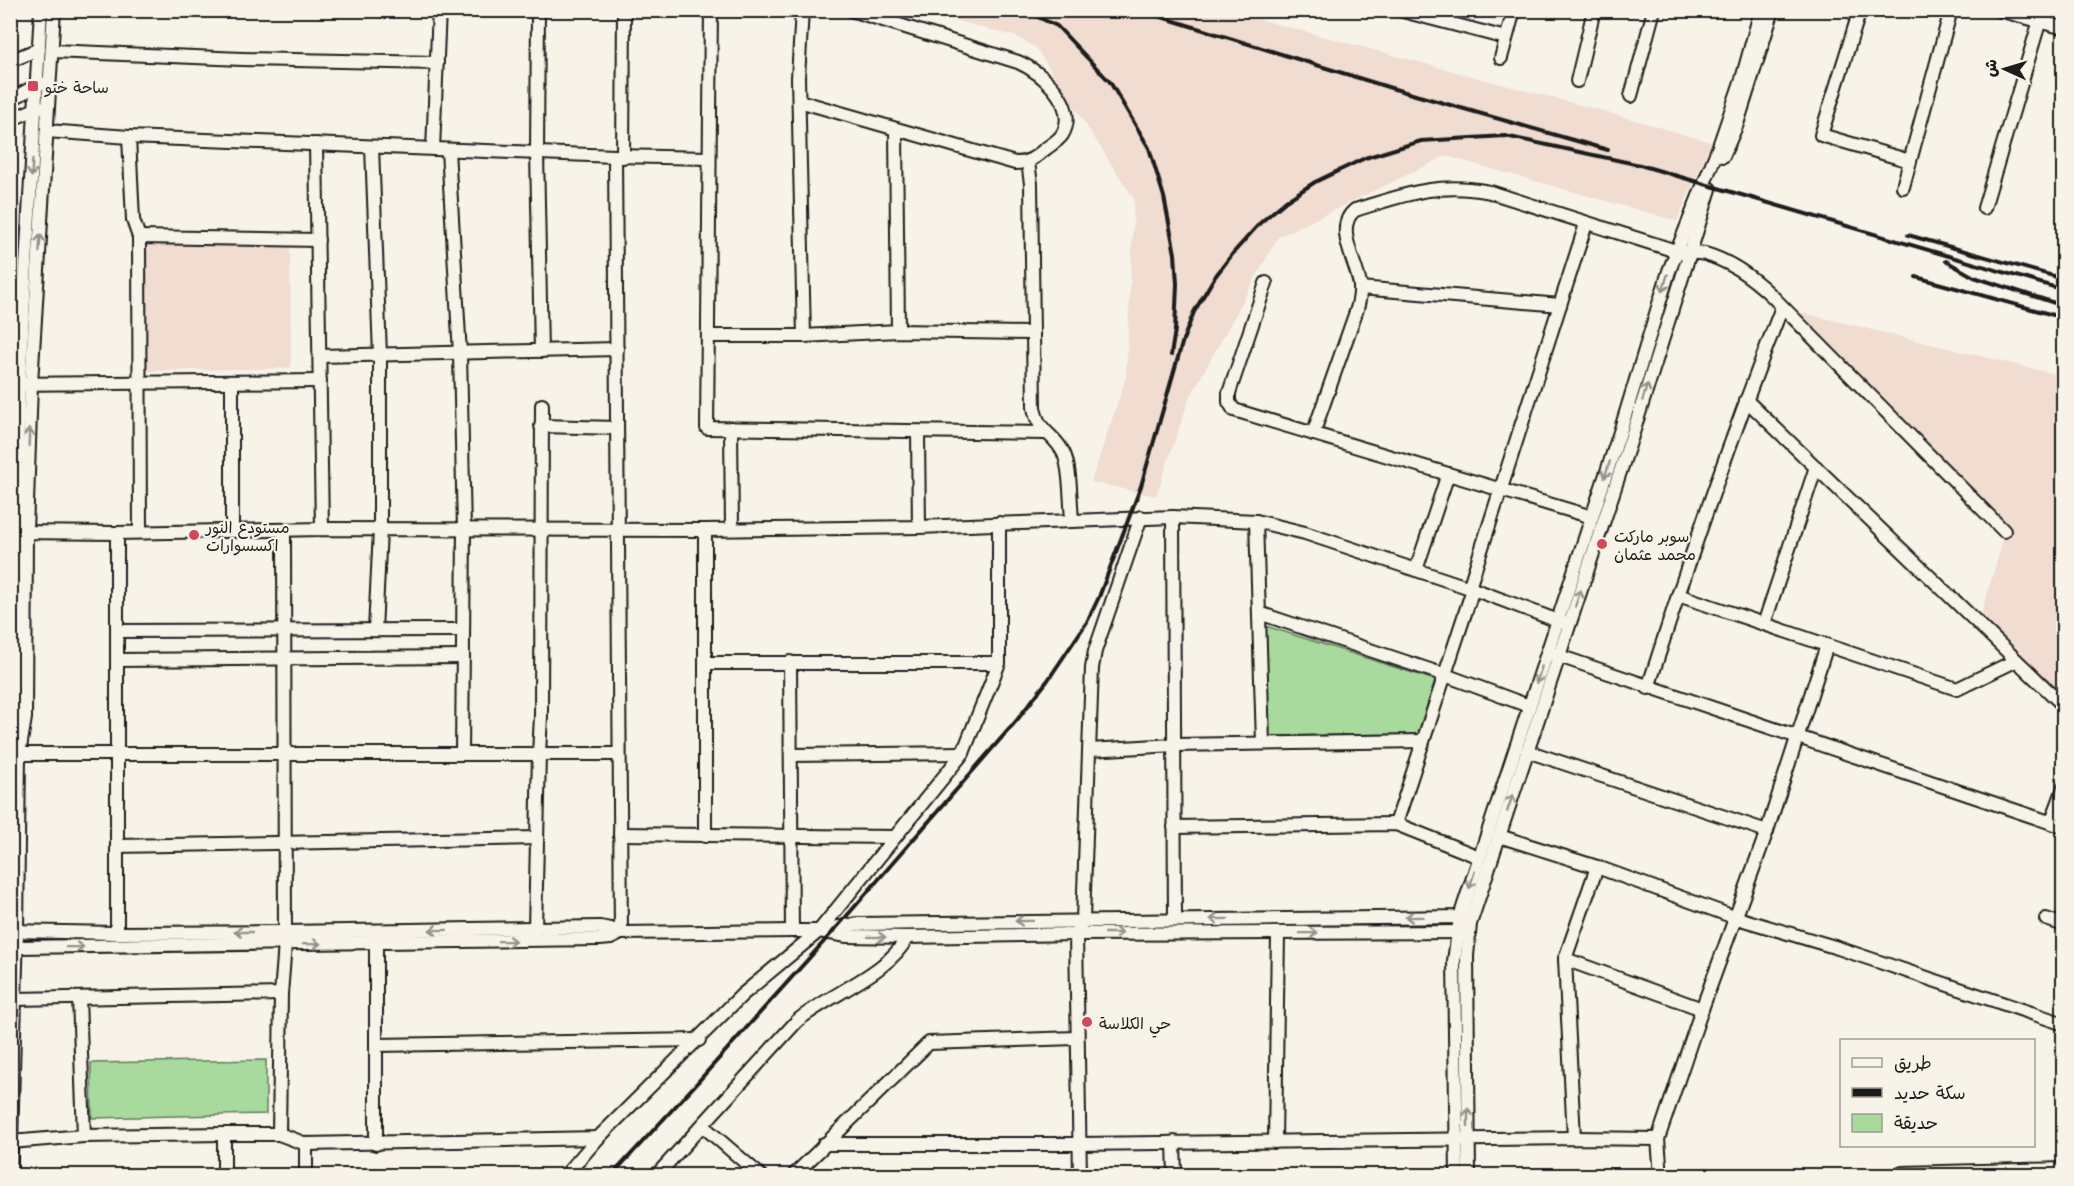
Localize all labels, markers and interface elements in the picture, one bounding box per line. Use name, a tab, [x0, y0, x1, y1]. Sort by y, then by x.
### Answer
north arrow	[1975, 39, 2035, 99]
text: ش	[1976, 58, 2002, 78]
place label: ساحة ختو	[43, 74, 109, 98]
marker: ساحة ختو	[26, 79, 40, 93]
one-way arrow	[26, 157, 37, 177]
one-way arrow	[35, 233, 46, 253]
one-way arrow	[1659, 273, 1670, 292]
one-way arrow	[1640, 383, 1651, 402]
one-way arrow	[24, 428, 35, 448]
one-way arrow	[1601, 460, 1612, 479]
place label: مستودع النور اكسسوارات	[204, 514, 289, 556]
place label: سوبر ماركت محمد عثمان	[1614, 523, 1696, 565]
marker: مستودع النور اكسسوارات	[187, 528, 201, 542]
marker: سوبر ماركت محمد عثمان	[1595, 537, 1609, 551]
one-way arrow	[1574, 589, 1585, 608]
one-way arrow	[1533, 665, 1544, 684]
one-way arrow	[1505, 794, 1516, 813]
one-way arrow	[1466, 870, 1477, 889]
one-way arrow	[1404, 911, 1424, 923]
one-way arrow	[1209, 913, 1229, 925]
one-way arrow	[1014, 916, 1034, 927]
one-way arrow	[429, 924, 449, 936]
one-way arrow	[234, 926, 254, 938]
one-way arrow	[1298, 927, 1318, 939]
one-way arrow	[1103, 928, 1123, 939]
one-way arrow	[866, 931, 886, 943]
one-way arrow	[497, 935, 517, 947]
one-way arrow	[302, 938, 322, 950]
one-way arrow	[65, 941, 85, 953]
place label: حي الكلاسة	[1099, 1010, 1171, 1038]
marker: حي الكلاسة	[1080, 1015, 1094, 1029]
legend	[1840, 1039, 2035, 1147]
text: طريق	[1894, 1048, 1932, 1075]
text: سكة حديد	[1894, 1078, 1966, 1105]
one-way arrow	[1462, 1108, 1474, 1128]
text: حديقة	[1894, 1108, 1938, 1135]

